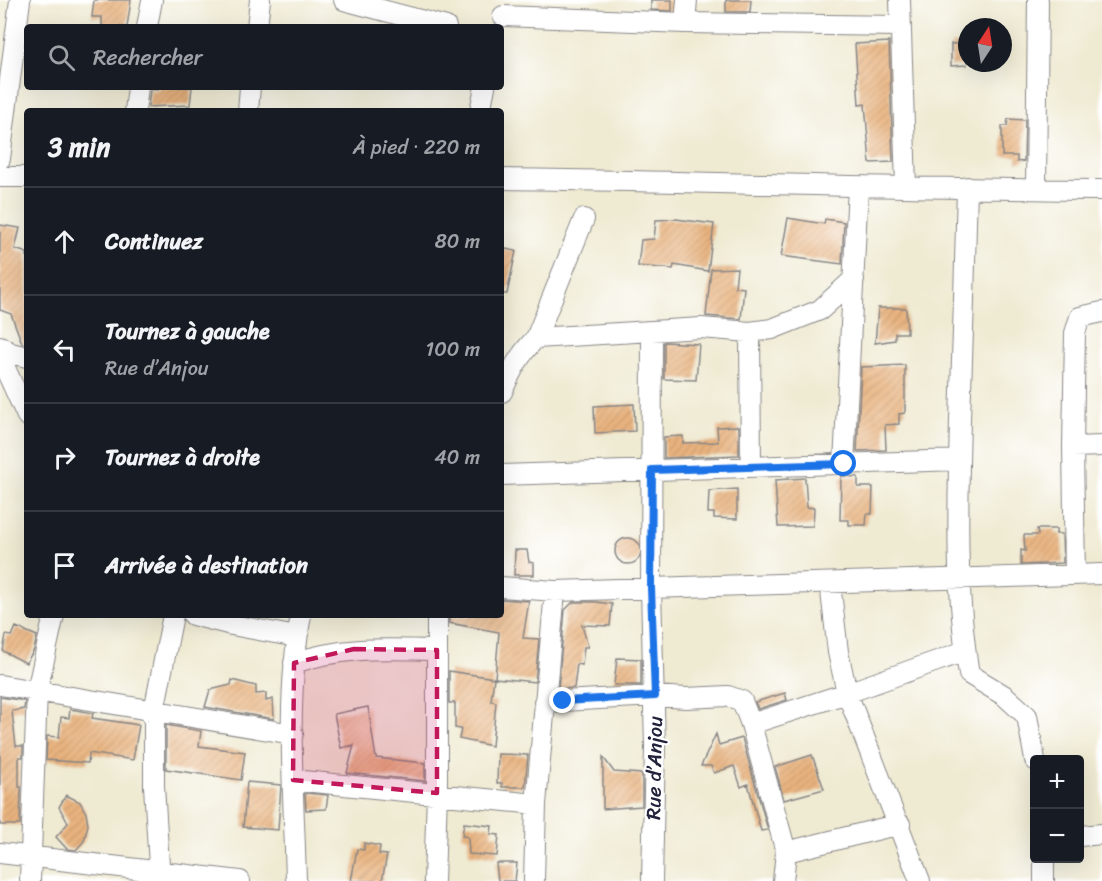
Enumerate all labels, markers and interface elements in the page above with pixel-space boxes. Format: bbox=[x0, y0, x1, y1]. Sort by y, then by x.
north arrow bbox=[958, 18, 1012, 72]
search box bbox=[24, 24, 504, 90]
text: Rechercher bbox=[93, 38, 203, 77]
icon: search bbox=[45, 41, 78, 74]
text: 3 min bbox=[48, 124, 110, 170]
text: À pied · 220 m bbox=[353, 130, 480, 165]
text: Continuez bbox=[105, 222, 203, 261]
text: 80 m bbox=[435, 224, 480, 259]
icon: ahead bbox=[48, 225, 81, 258]
text: Tournez à gauche bbox=[105, 312, 270, 351]
text: 100 m bbox=[426, 332, 480, 367]
icon: left bbox=[48, 333, 81, 366]
text: Rue d’Anjou bbox=[105, 351, 209, 386]
text: Tournez à droite bbox=[105, 438, 260, 477]
text: 40 m bbox=[434, 440, 480, 475]
icon: right bbox=[48, 441, 81, 474]
route start bbox=[830, 450, 856, 476]
text: Arrivée à destination bbox=[105, 546, 308, 585]
icon: arrive bbox=[48, 549, 81, 582]
route end bbox=[549, 687, 575, 713]
street label: Rue d’Anjou bbox=[636, 716, 673, 820]
map controls bbox=[1030, 755, 1084, 863]
button: + bbox=[1030, 755, 1084, 809]
button: − bbox=[1030, 809, 1084, 863]

